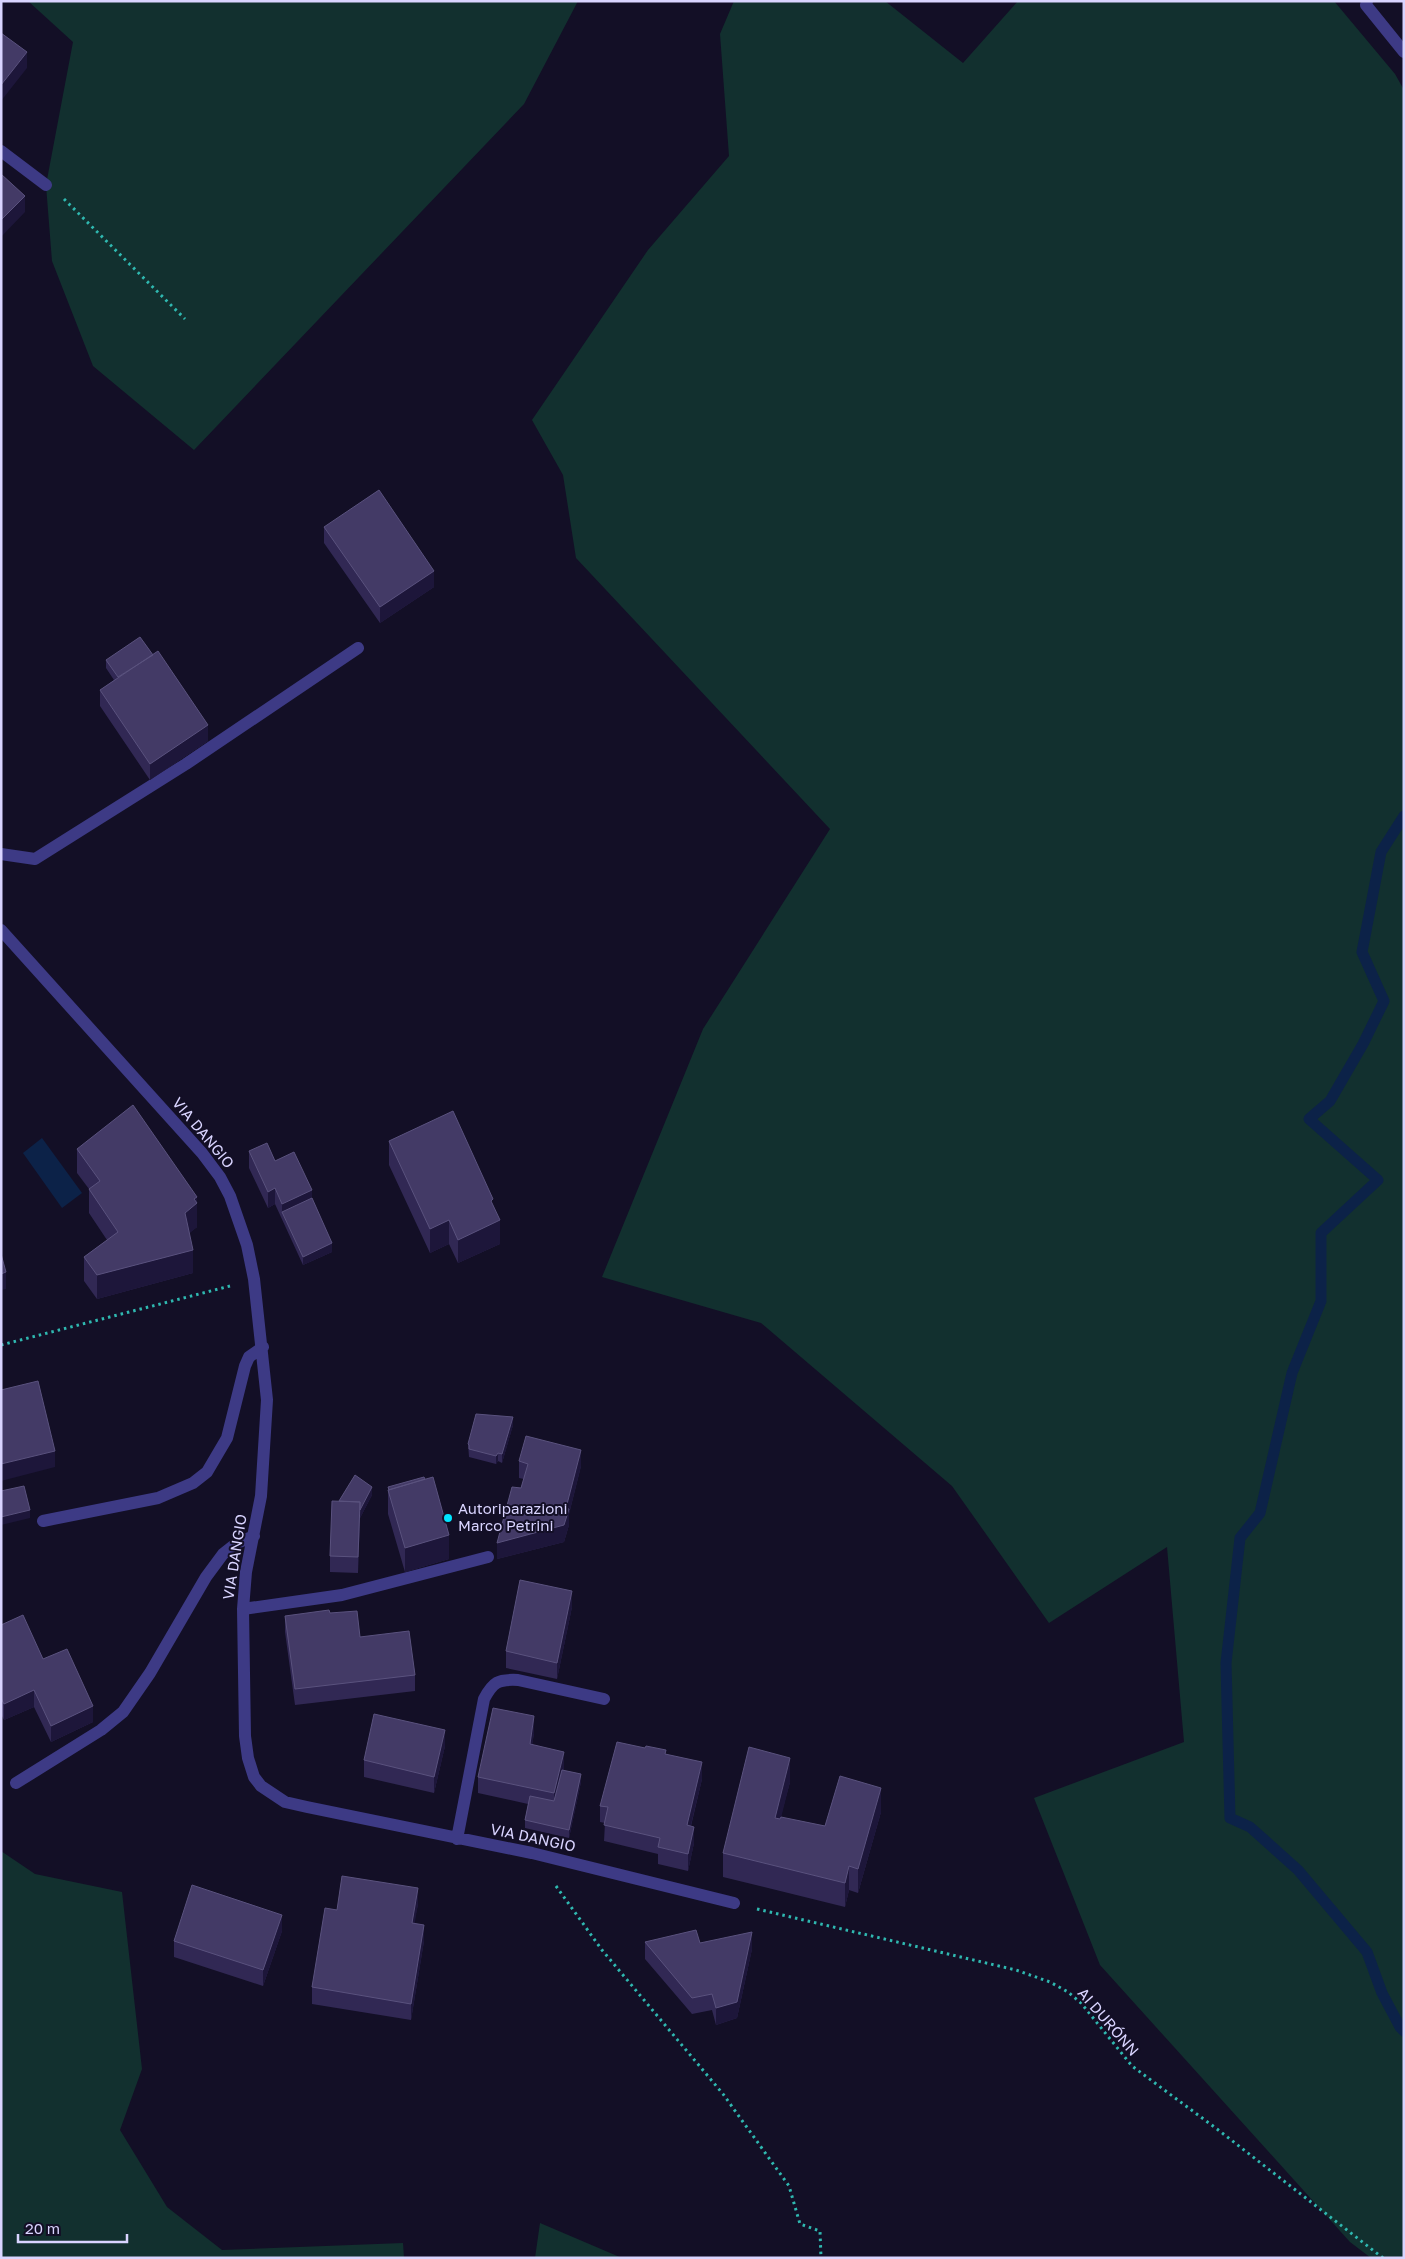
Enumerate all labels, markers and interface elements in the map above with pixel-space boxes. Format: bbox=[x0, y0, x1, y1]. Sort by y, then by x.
street label: VIA DANGIO bbox=[169, 1093, 238, 1171]
place label: Autoriparazioni Marco Petrini bbox=[458, 1499, 568, 1534]
marker: Autoriparazioni Marco Petrini bbox=[442, 1512, 454, 1524]
street label: VIA DANGIO bbox=[218, 1513, 250, 1601]
street label: VIA DANGIO bbox=[489, 1819, 577, 1855]
street label: AI DURÓNN bbox=[1074, 1984, 1143, 2059]
scale bar bbox=[18, 2212, 126, 2244]
text: 20 m bbox=[25, 2219, 60, 2237]

